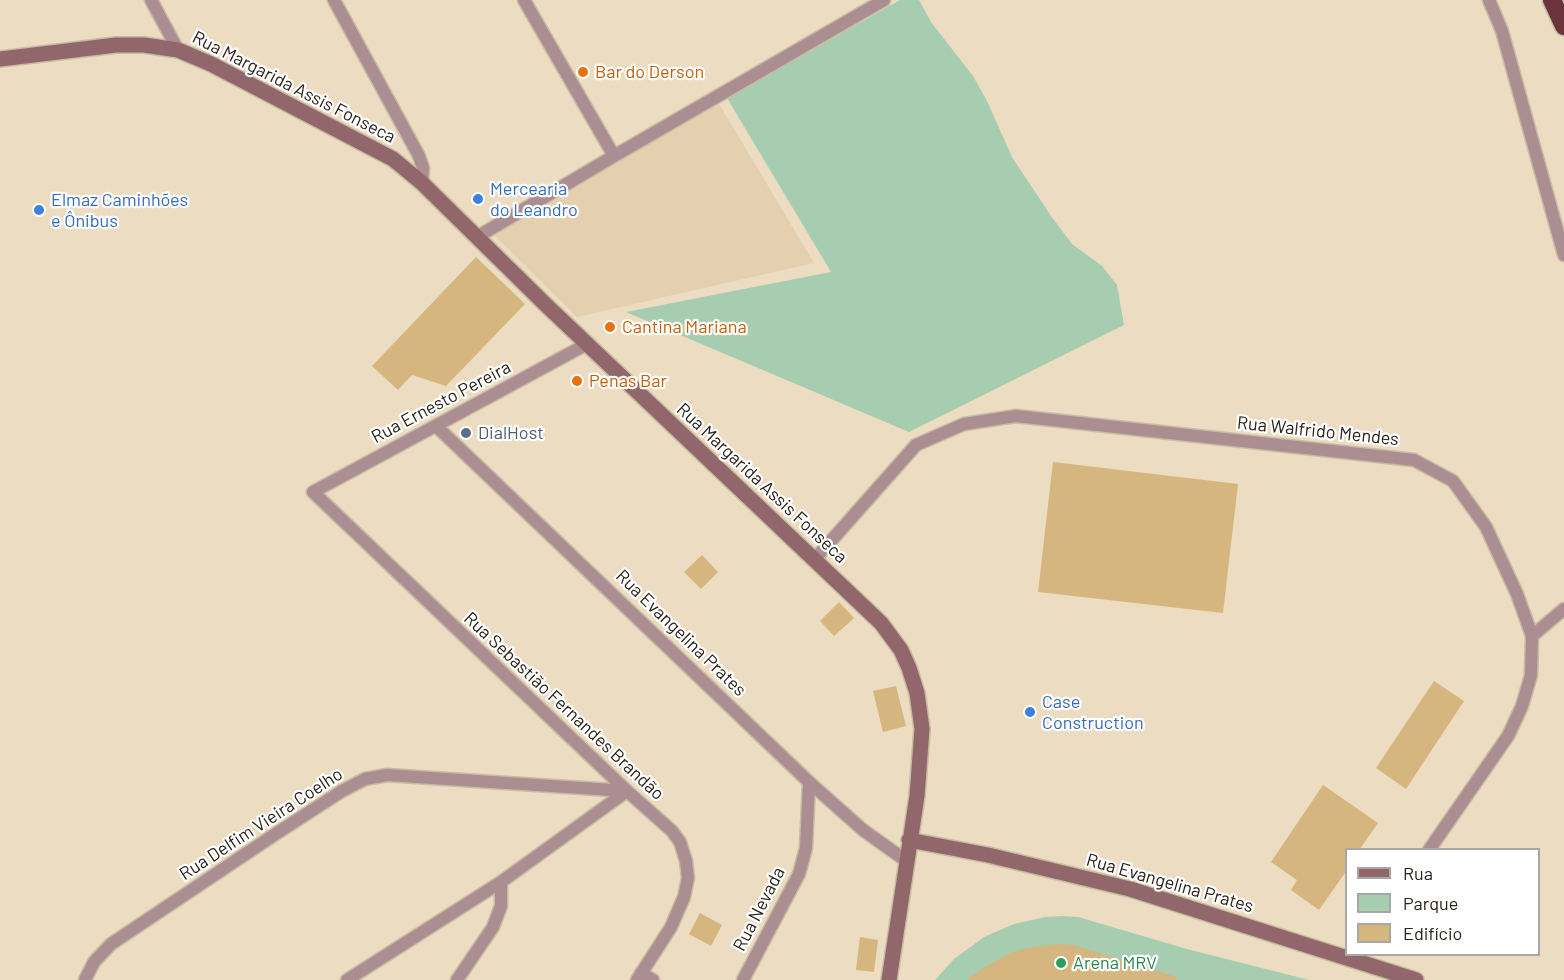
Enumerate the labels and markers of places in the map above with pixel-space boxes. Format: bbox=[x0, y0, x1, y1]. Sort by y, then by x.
place label: Bar do Derson bbox=[595, 61, 704, 83]
marker: Bar do Derson bbox=[576, 65, 590, 79]
place label: Mercearia do Leandro bbox=[490, 178, 578, 220]
place label: Elmaz Caminhões e Ônibus bbox=[51, 189, 188, 232]
marker: Mercearia do Leandro bbox=[471, 192, 485, 206]
marker: Elmaz Caminhões e Ônibus bbox=[32, 203, 46, 217]
place label: Cantina Mariana bbox=[622, 316, 747, 338]
marker: Cantina Mariana bbox=[603, 320, 617, 334]
place label: Penas Bar bbox=[589, 370, 667, 392]
marker: Penas Bar bbox=[570, 374, 584, 388]
place label: DialHost bbox=[478, 422, 544, 444]
marker: DialHost bbox=[459, 426, 473, 440]
place label: Case Construction bbox=[1042, 691, 1144, 734]
marker: Case Construction bbox=[1023, 705, 1037, 719]
place label: Arena MRV bbox=[1073, 952, 1157, 974]
marker: Arena MRV bbox=[1054, 956, 1068, 970]

